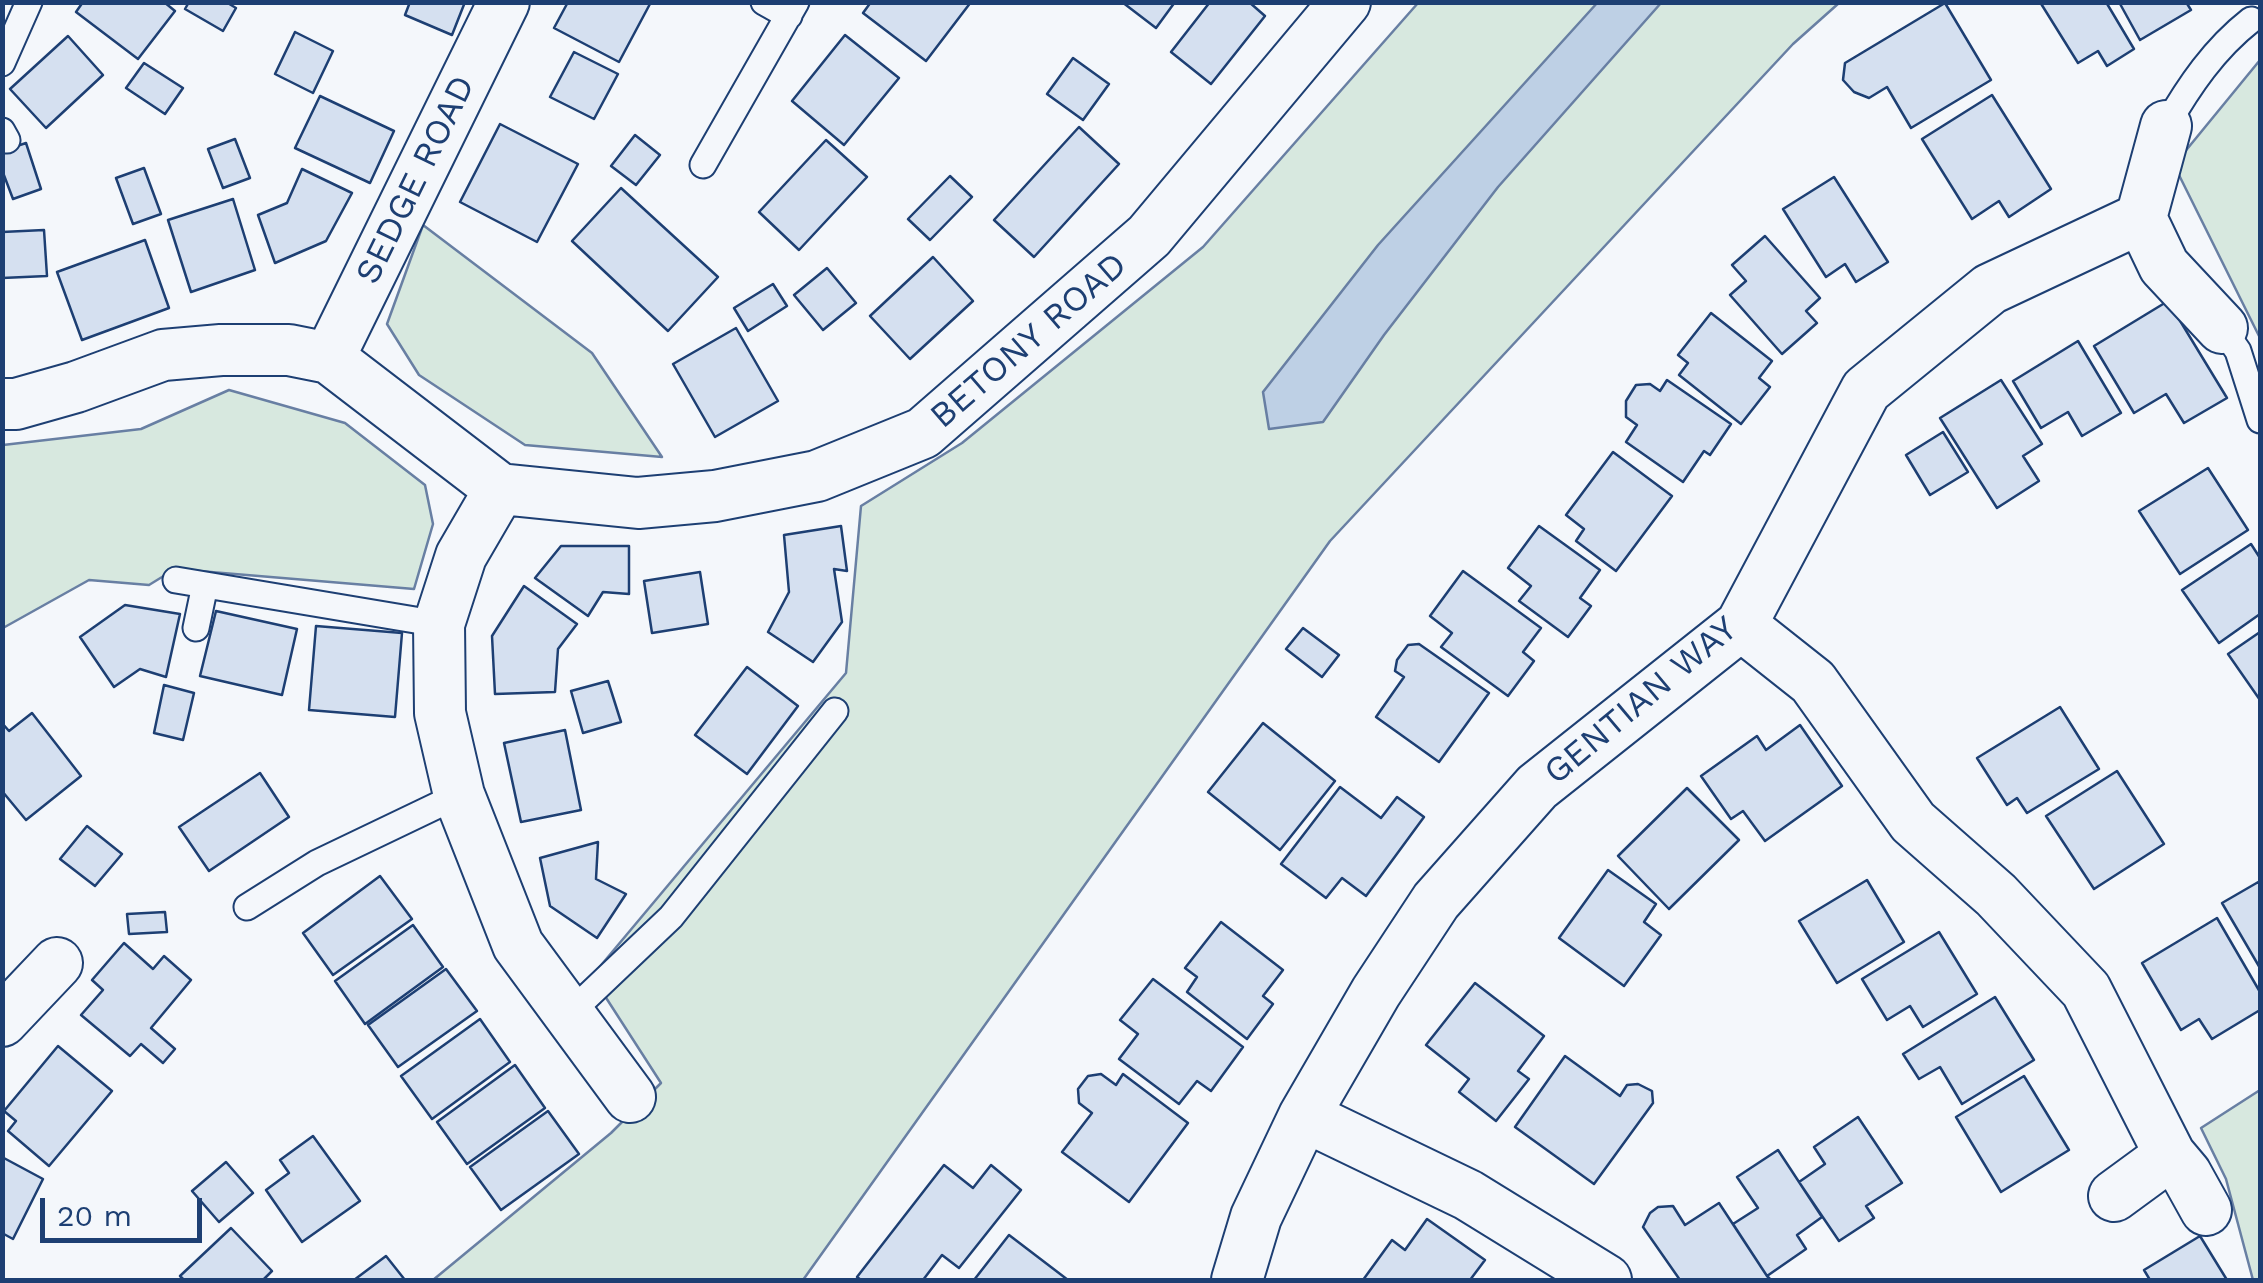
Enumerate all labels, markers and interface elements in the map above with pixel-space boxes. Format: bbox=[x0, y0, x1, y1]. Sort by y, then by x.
street label: SEDGE ROAD bbox=[347, 69, 485, 291]
street label: BETONY ROAD bbox=[922, 244, 1136, 438]
street label: GENTIAN WAY bbox=[1536, 608, 1746, 794]
scale bar bbox=[45, 1178, 208, 1240]
text: 20 m bbox=[57, 1198, 132, 1233]

